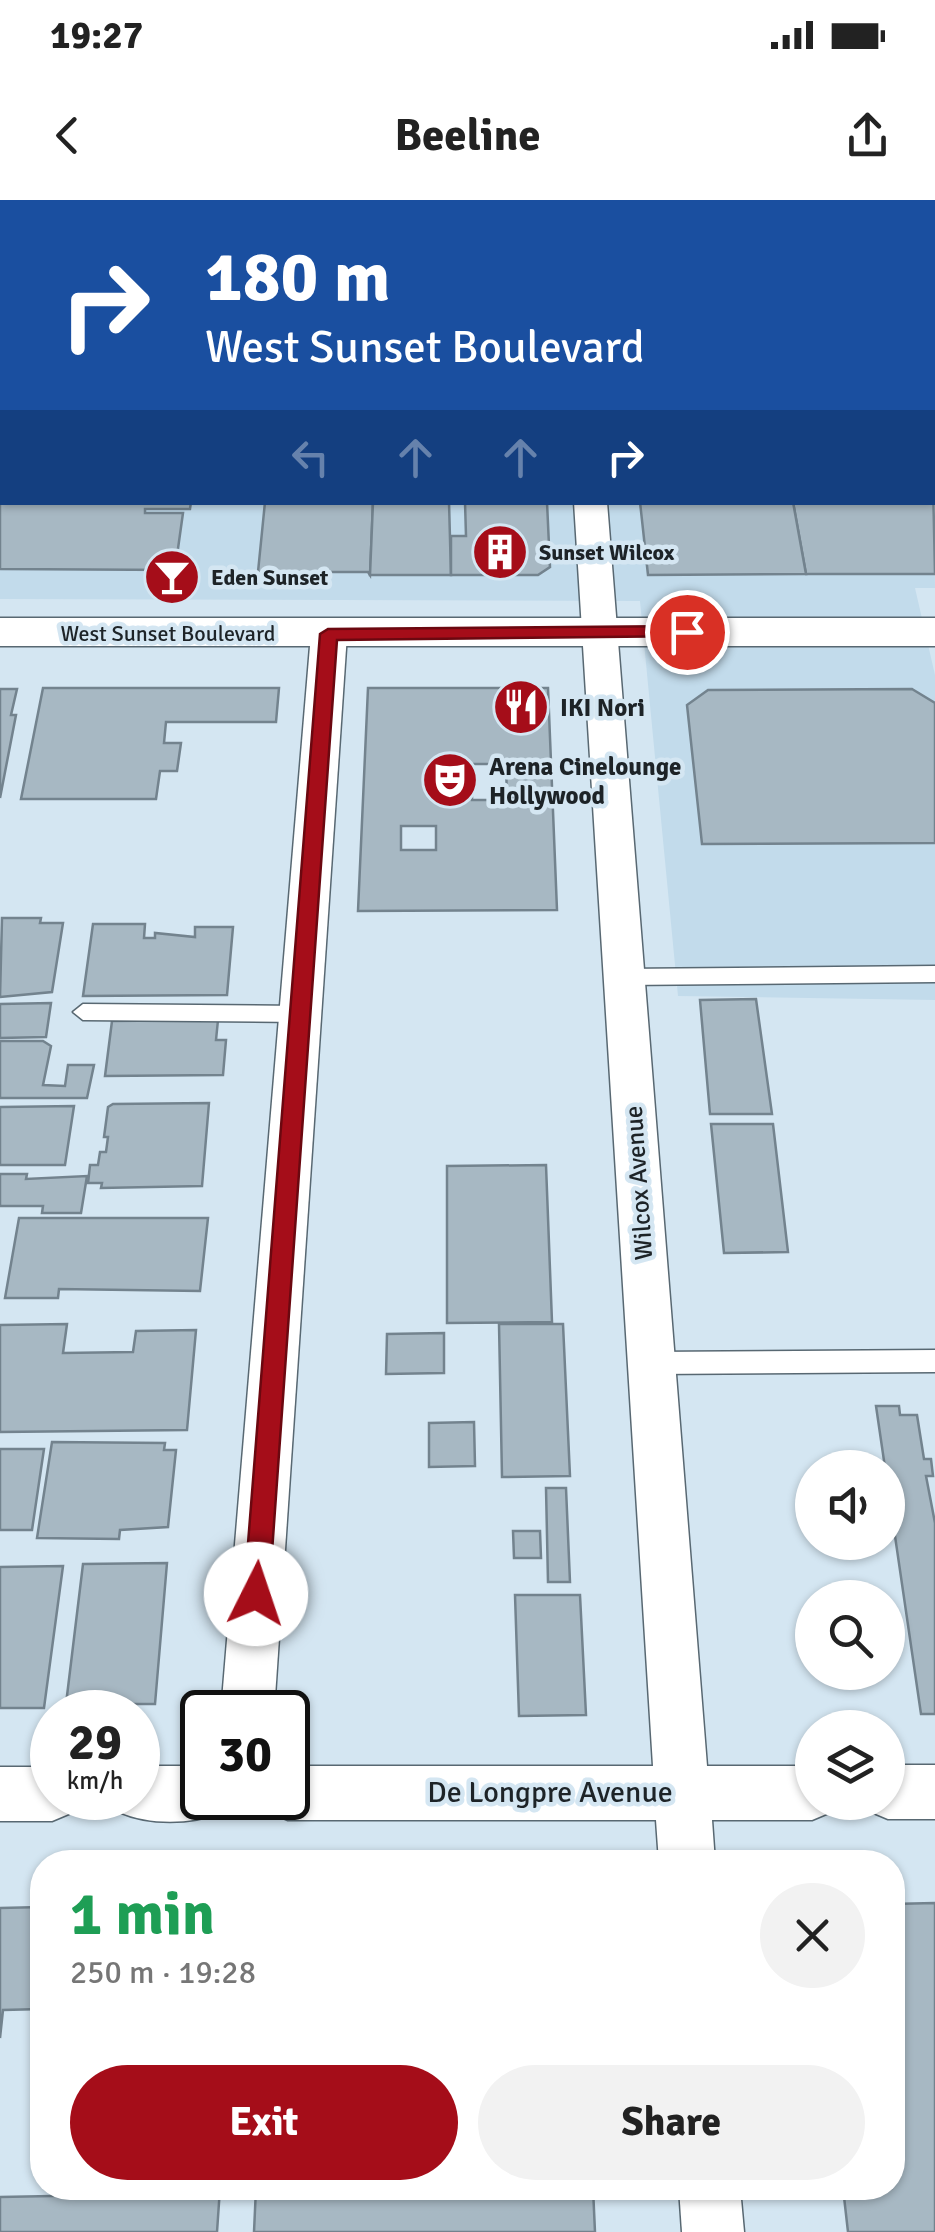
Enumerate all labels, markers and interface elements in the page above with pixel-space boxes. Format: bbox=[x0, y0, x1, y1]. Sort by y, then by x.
text: 19:27 bbox=[50, 12, 143, 59]
icon: back bbox=[40, 108, 95, 163]
text: Beeline bbox=[394, 108, 541, 163]
icon: share bbox=[840, 108, 895, 163]
text: 180 m bbox=[205, 234, 390, 320]
icon: right bbox=[40, 240, 170, 370]
text: West Sunset Boulevard bbox=[205, 320, 645, 375]
icon: left bbox=[283, 430, 338, 485]
icon: ahead bbox=[388, 430, 443, 485]
icon: ahead bbox=[493, 430, 548, 485]
icon: right bbox=[598, 430, 653, 485]
building icon: Sunset Wilcox bbox=[470, 522, 530, 582]
place label: Sunset Wilcox bbox=[539, 539, 675, 566]
bar icon: Eden Sunset bbox=[142, 547, 202, 607]
place label: Eden Sunset bbox=[211, 564, 328, 591]
pin bbox=[645, 590, 730, 675]
icon: arrive bbox=[660, 605, 715, 660]
street label: West Sunset Boulevard bbox=[61, 620, 275, 647]
restaurant icon: IKI Nori bbox=[491, 677, 551, 737]
place label: IKI Nori bbox=[560, 692, 645, 723]
theatre icon: Arena Cinelounge Hollywood bbox=[420, 750, 480, 810]
place label: Arena Cinelounge Hollywood bbox=[489, 751, 682, 811]
street label: Wilcox Avenue bbox=[618, 1105, 659, 1261]
map controls bbox=[795, 1450, 905, 1820]
button: sound bbox=[795, 1450, 905, 1560]
position arrow bbox=[204, 1542, 308, 1646]
button: search bbox=[795, 1580, 905, 1690]
speed limit sign: 30 bbox=[180, 1690, 310, 1820]
button: layers bbox=[795, 1710, 905, 1820]
text: 29 bbox=[68, 1712, 122, 1774]
text: km/h bbox=[67, 1765, 123, 1796]
street label: De Longpre Avenue bbox=[427, 1774, 673, 1811]
text: 1 min bbox=[70, 1878, 215, 1952]
button: close bbox=[760, 1883, 865, 1988]
text: 250 m · 19:28 bbox=[70, 1953, 256, 1992]
button: Exit bbox=[70, 2065, 458, 2180]
button: Share bbox=[478, 2065, 865, 2180]

